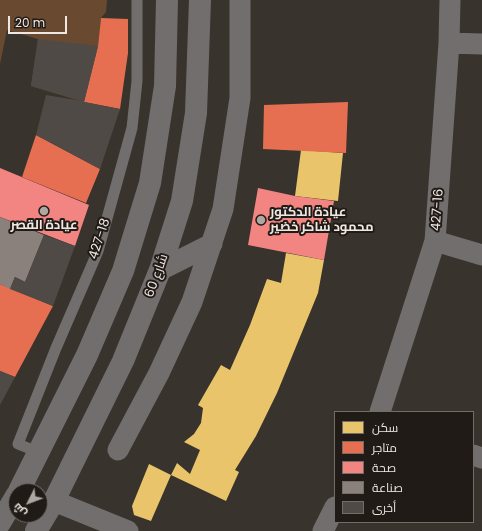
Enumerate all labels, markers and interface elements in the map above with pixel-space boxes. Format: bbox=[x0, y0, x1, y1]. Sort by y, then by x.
scale bar bbox=[10, 8, 69, 34]
text: 20 m bbox=[15, 14, 45, 31]
street label: 427-16 bbox=[429, 188, 447, 232]
marker: عيادة القصر bbox=[38, 205, 50, 217]
place label: عيادة الدكتور محمود شاكر خضير bbox=[270, 205, 374, 236]
marker: عيادة الدكتور محمود شاكر خضير bbox=[255, 214, 267, 226]
street label: 427-18 bbox=[86, 216, 114, 262]
place label: عيادة القصر bbox=[10, 218, 78, 234]
street label: شارع 60 bbox=[142, 252, 172, 300]
legend bbox=[334, 411, 474, 523]
text: سكن bbox=[372, 419, 398, 436]
text: متاجر bbox=[372, 439, 397, 456]
text: صحة bbox=[372, 459, 396, 476]
text: صناعة bbox=[372, 479, 403, 496]
north arrow bbox=[8, 483, 48, 523]
text: أخرى bbox=[372, 499, 396, 516]
text: ش bbox=[9, 500, 30, 521]

